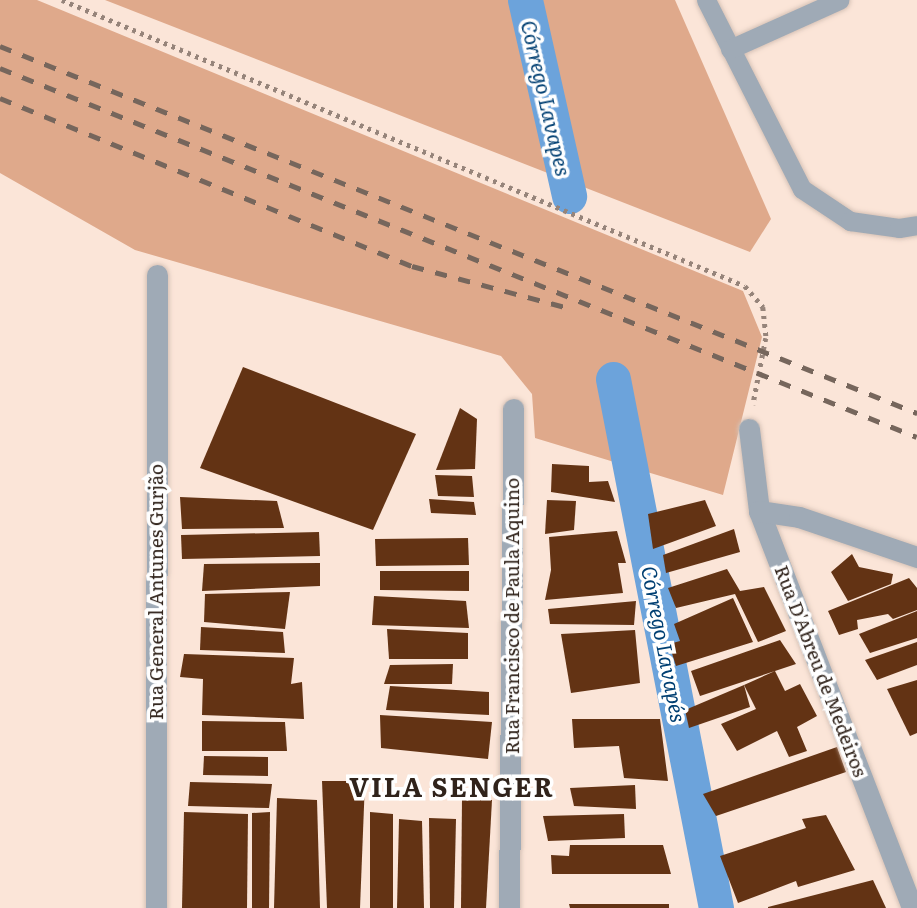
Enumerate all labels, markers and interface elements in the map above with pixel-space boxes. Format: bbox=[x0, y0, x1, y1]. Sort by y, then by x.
water label: Córrego Lavapes bbox=[517, 18, 577, 178]
street label: Rua General Antunes Gurjão bbox=[145, 464, 167, 720]
street label: Rua Francisco de Paula Aquino bbox=[501, 478, 523, 754]
street label: Rua D'Abreu de Medeiros bbox=[770, 562, 872, 780]
water label: Córrego Lavapés bbox=[637, 564, 693, 724]
district label: VILA SENGER bbox=[351, 770, 553, 802]

